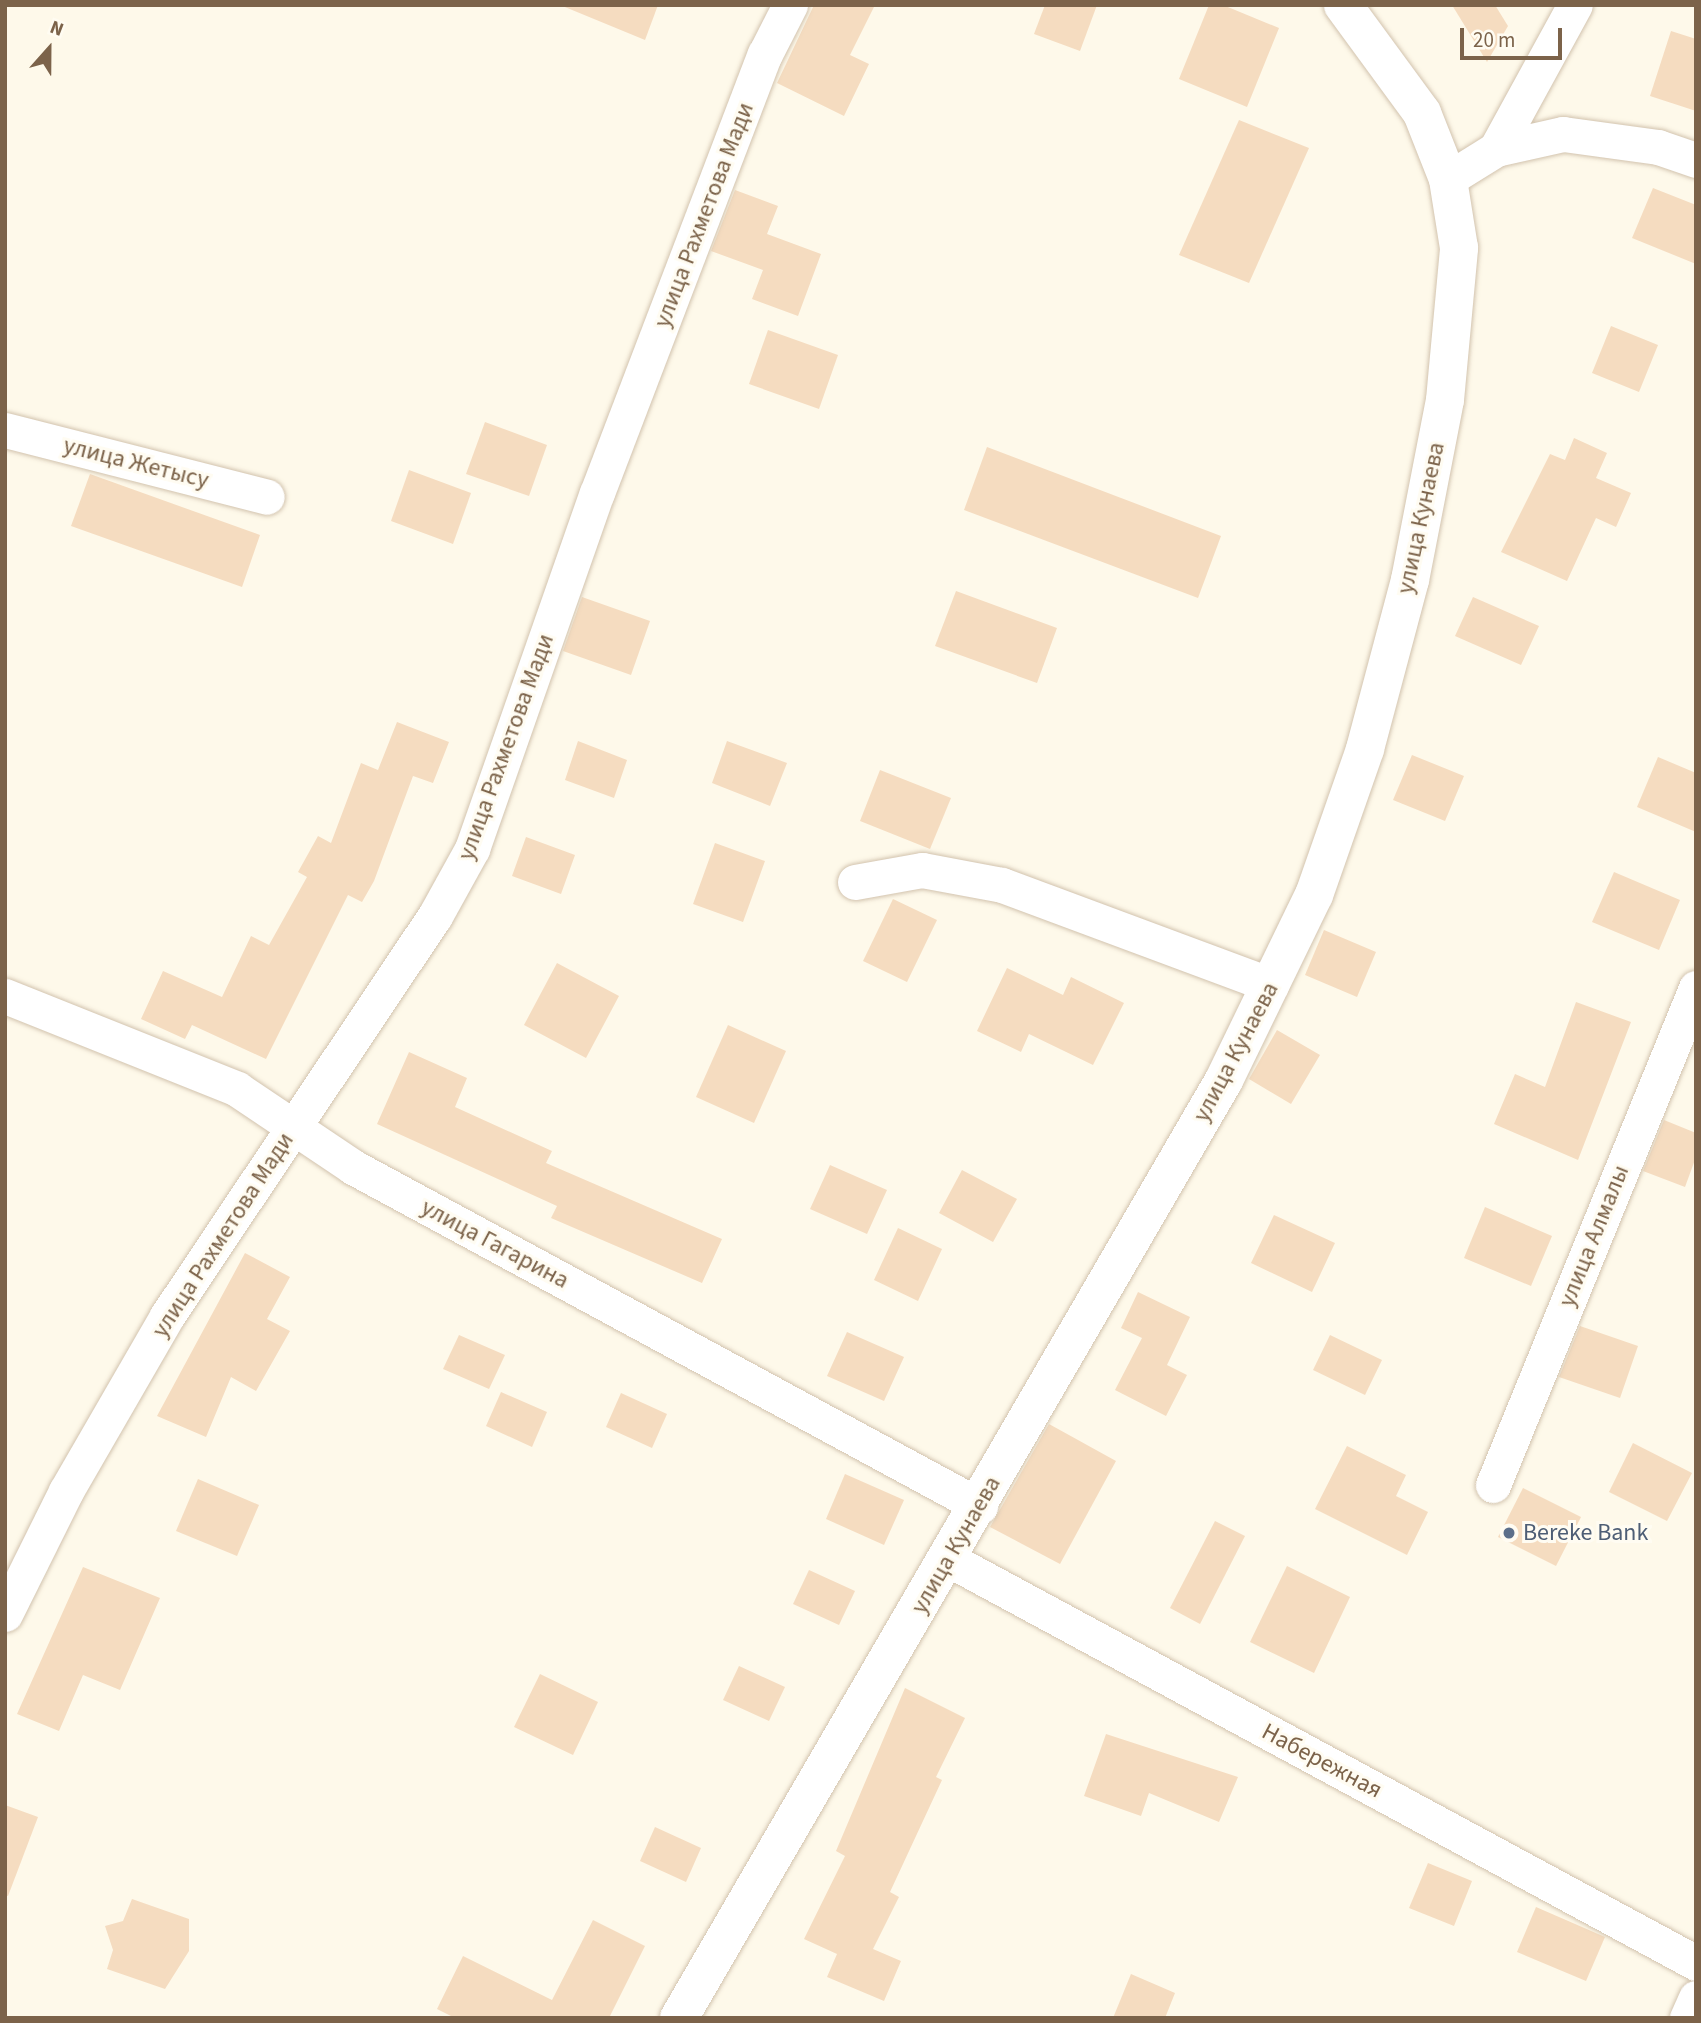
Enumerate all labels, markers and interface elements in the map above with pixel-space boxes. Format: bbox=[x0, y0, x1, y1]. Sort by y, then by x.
north arrow bbox=[14, 14, 84, 84]
text: N bbox=[46, 14, 67, 44]
scale bar bbox=[1463, 14, 1564, 58]
text: 20 m bbox=[1473, 25, 1515, 55]
street label: улица Рахметова Мади bbox=[648, 98, 760, 332]
street label: улица Жетысу bbox=[60, 431, 212, 495]
street label: улица Кунаева bbox=[1391, 440, 1451, 596]
street label: улица Рахметова Мади bbox=[452, 630, 560, 864]
street label: улица Кунаева bbox=[1187, 977, 1285, 1127]
street label: улица Рахметова Мади bbox=[146, 1127, 300, 1343]
street label: улица Алмалы bbox=[1553, 1161, 1635, 1311]
street label: улица Гагарина bbox=[416, 1193, 574, 1295]
street label: улица Кунаева bbox=[905, 1471, 1007, 1619]
place label: Bereke Bank bbox=[1523, 1519, 1648, 1547]
marker: Bereke Bank bbox=[1501, 1525, 1517, 1541]
street label: Набережная bbox=[1257, 1717, 1387, 1805]

